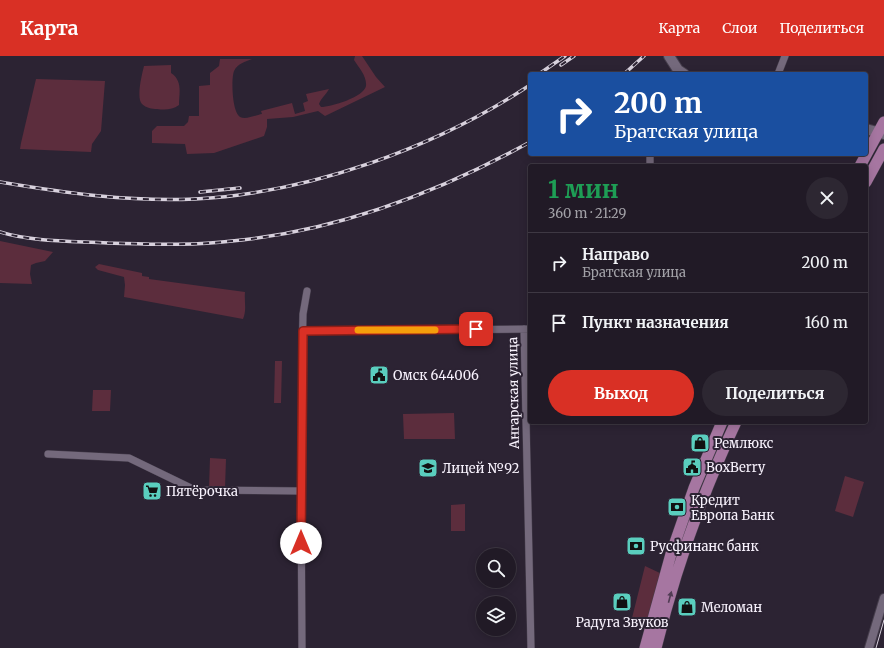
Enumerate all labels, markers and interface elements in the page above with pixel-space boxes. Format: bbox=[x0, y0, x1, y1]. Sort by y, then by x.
text: Карта bbox=[20, 16, 78, 40]
text: Карта bbox=[658, 19, 700, 37]
text: Слои bbox=[722, 19, 757, 37]
text: Поделиться bbox=[779, 19, 864, 37]
text: 200 m bbox=[614, 85, 702, 121]
icon: right bbox=[548, 88, 600, 140]
text: Братская улица bbox=[614, 120, 758, 143]
text: 1 мин bbox=[548, 174, 619, 205]
button: close bbox=[806, 177, 848, 219]
text: 360 m · 21:29 bbox=[548, 205, 626, 222]
text: Направо bbox=[582, 245, 649, 264]
icon: right bbox=[548, 252, 570, 274]
text: 200 m bbox=[801, 253, 848, 272]
text: Братская улица bbox=[582, 264, 686, 281]
pin bbox=[459, 312, 493, 346]
icon: arrive bbox=[548, 312, 570, 334]
text: Пункт назначения bbox=[582, 313, 729, 332]
text: 160 m bbox=[805, 313, 848, 332]
icon: arrive bbox=[465, 318, 487, 340]
street label: Ангарская улица bbox=[504, 337, 523, 450]
public building icon: Омск 644006 bbox=[368, 364, 390, 386]
place label: Омск 644006 bbox=[393, 367, 479, 384]
button: Выход bbox=[548, 370, 694, 416]
button: Поделиться bbox=[702, 370, 848, 416]
shop icon: Ремлюкс bbox=[689, 432, 711, 454]
place label: Ремлюкс bbox=[714, 435, 774, 452]
public building icon: BoxBerry bbox=[681, 456, 703, 478]
school or university icon: Лицей №92 bbox=[417, 457, 439, 479]
place label: BoxBerry bbox=[706, 459, 766, 476]
place label: Лицей №92 bbox=[442, 460, 520, 477]
supermarket icon: Пятёрочка bbox=[141, 480, 163, 502]
place label: Пятёрочка bbox=[166, 483, 238, 500]
place label: Кредит Европа Банк bbox=[691, 492, 775, 524]
bank icon: Кредит Европа Банк bbox=[666, 496, 688, 518]
position arrow bbox=[280, 522, 322, 564]
bank icon: Русфинанс банк bbox=[625, 535, 647, 557]
place label: Русфинанс банк bbox=[650, 538, 759, 555]
map controls bbox=[476, 548, 516, 636]
button: search bbox=[476, 548, 516, 588]
shop icon: Радуга Звуков bbox=[611, 591, 633, 613]
one-way arrow bbox=[667, 591, 673, 603]
button: layers bbox=[476, 596, 516, 636]
shop icon: Меломан bbox=[676, 596, 698, 618]
place label: Меломан bbox=[701, 599, 762, 616]
place label: Радуга Звуков bbox=[576, 614, 669, 631]

